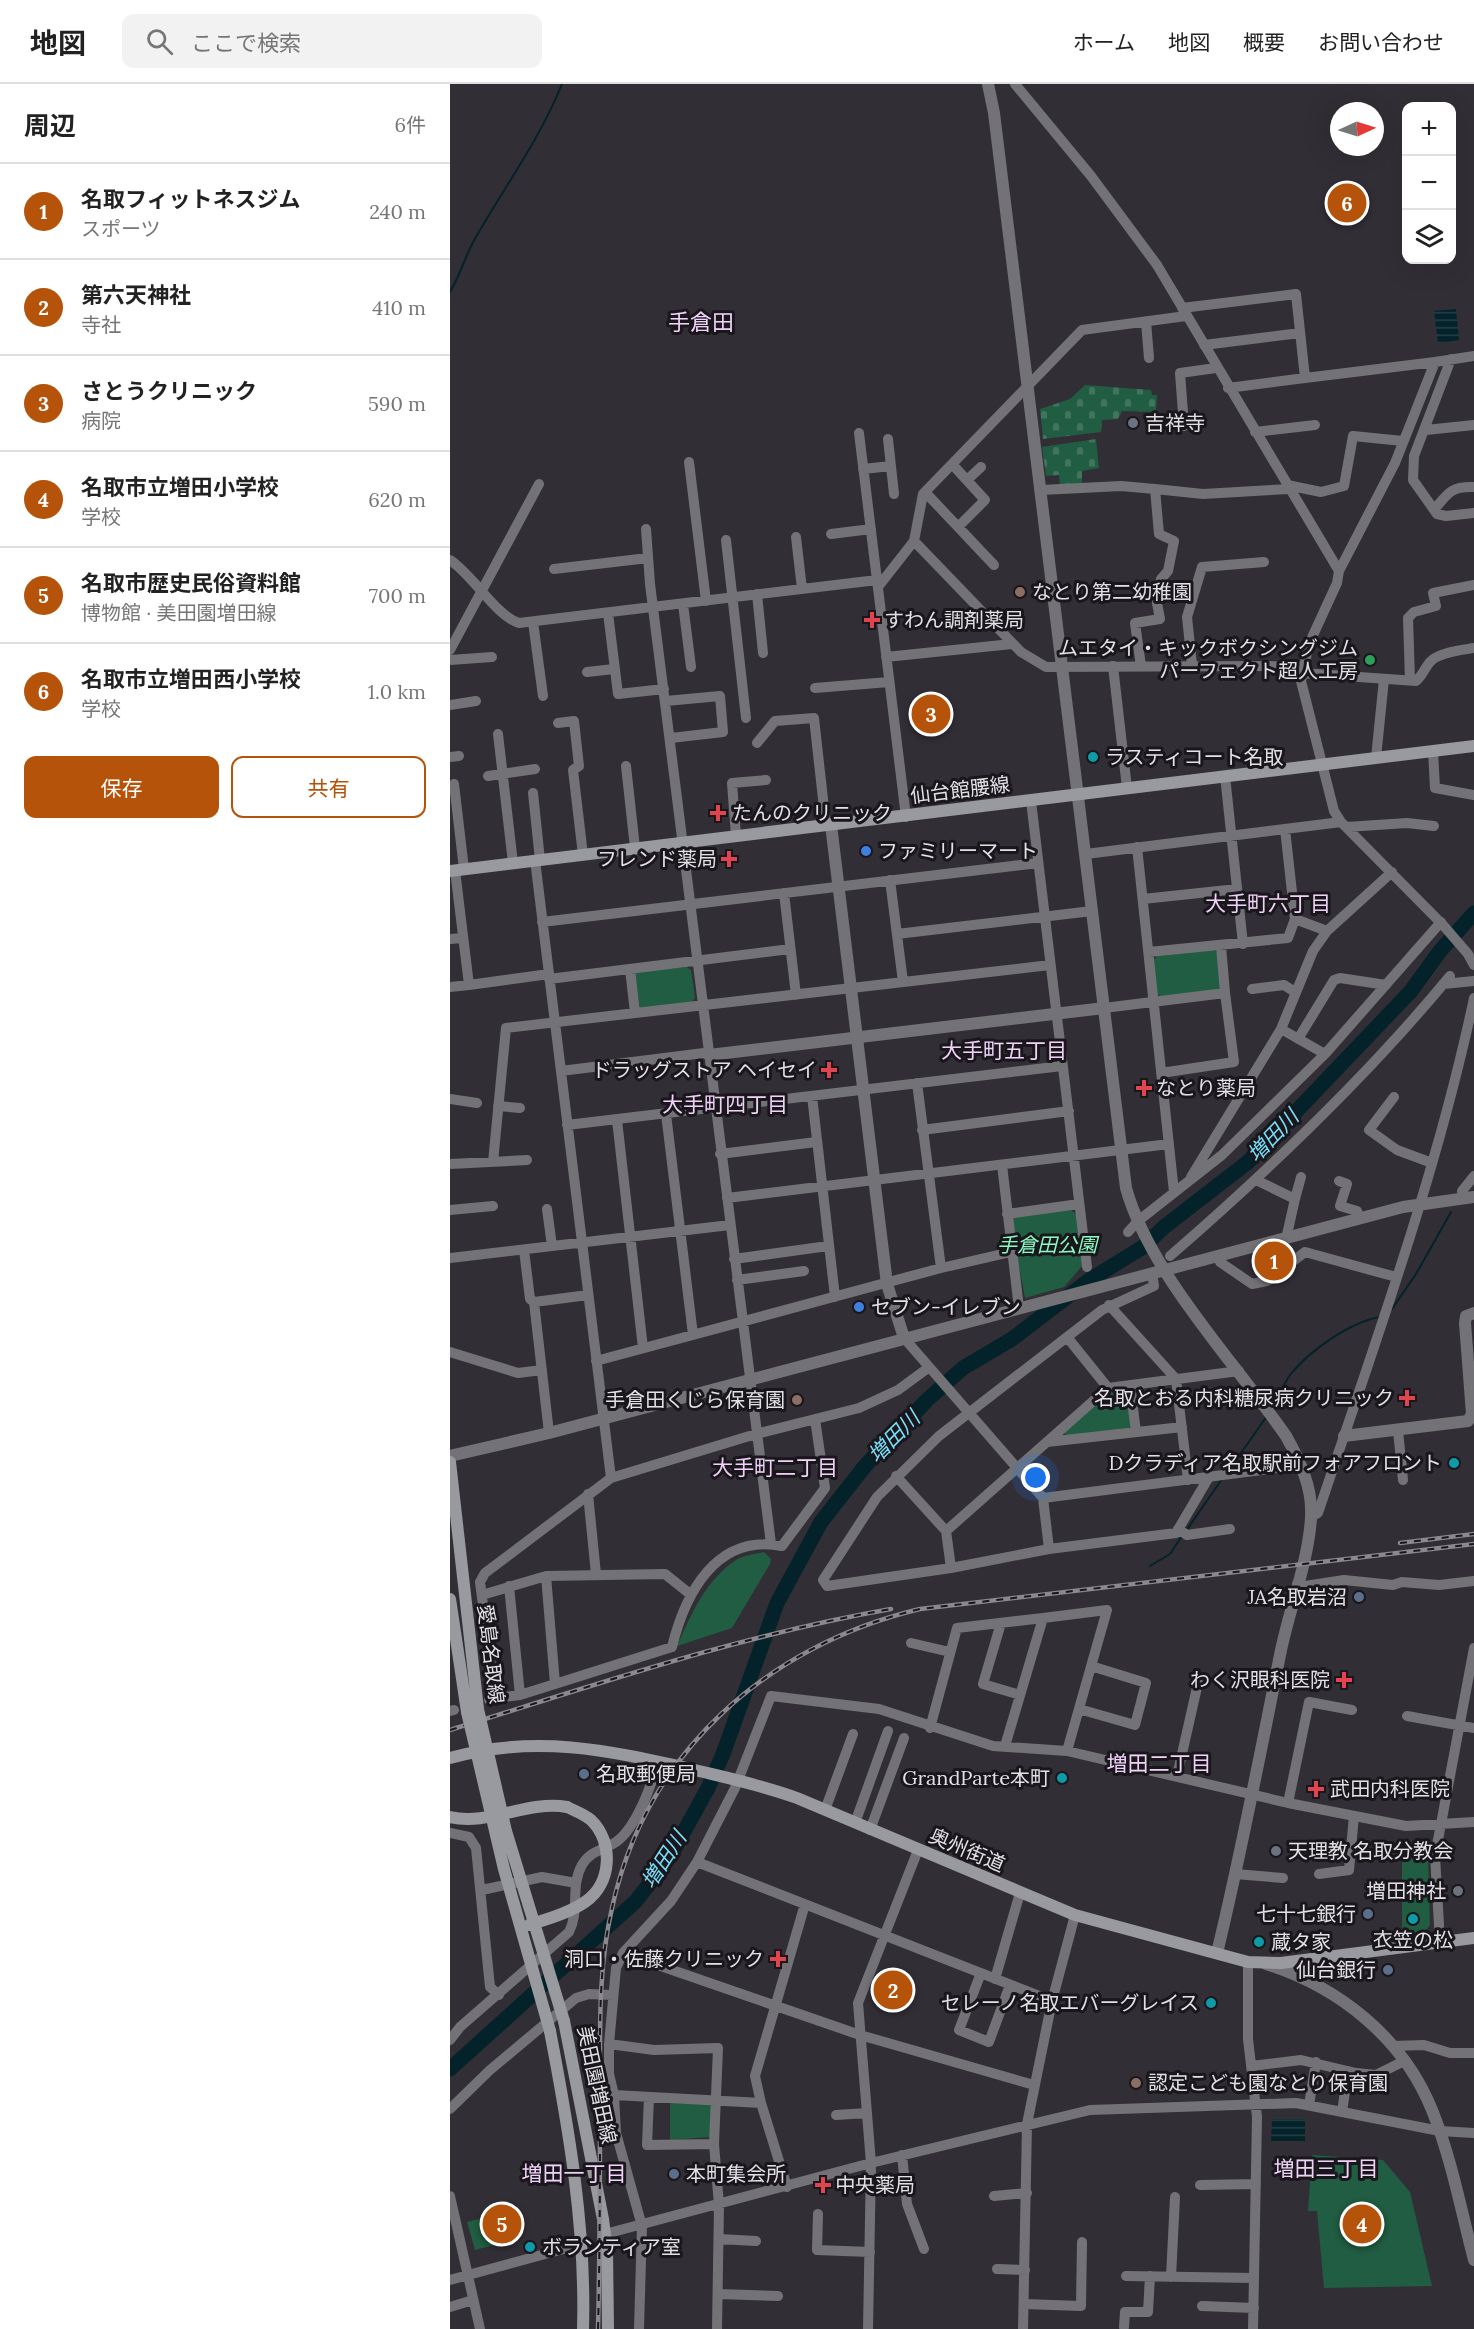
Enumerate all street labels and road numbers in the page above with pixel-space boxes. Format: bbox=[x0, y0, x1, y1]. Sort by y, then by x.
street label: 仙台館腰線 bbox=[909, 771, 1011, 808]
street label: 愛島名取線 bbox=[473, 1603, 510, 1705]
street label: 奥州街道 bbox=[925, 1822, 1009, 1877]
street label: 美田園増田線 bbox=[573, 2024, 622, 2146]

